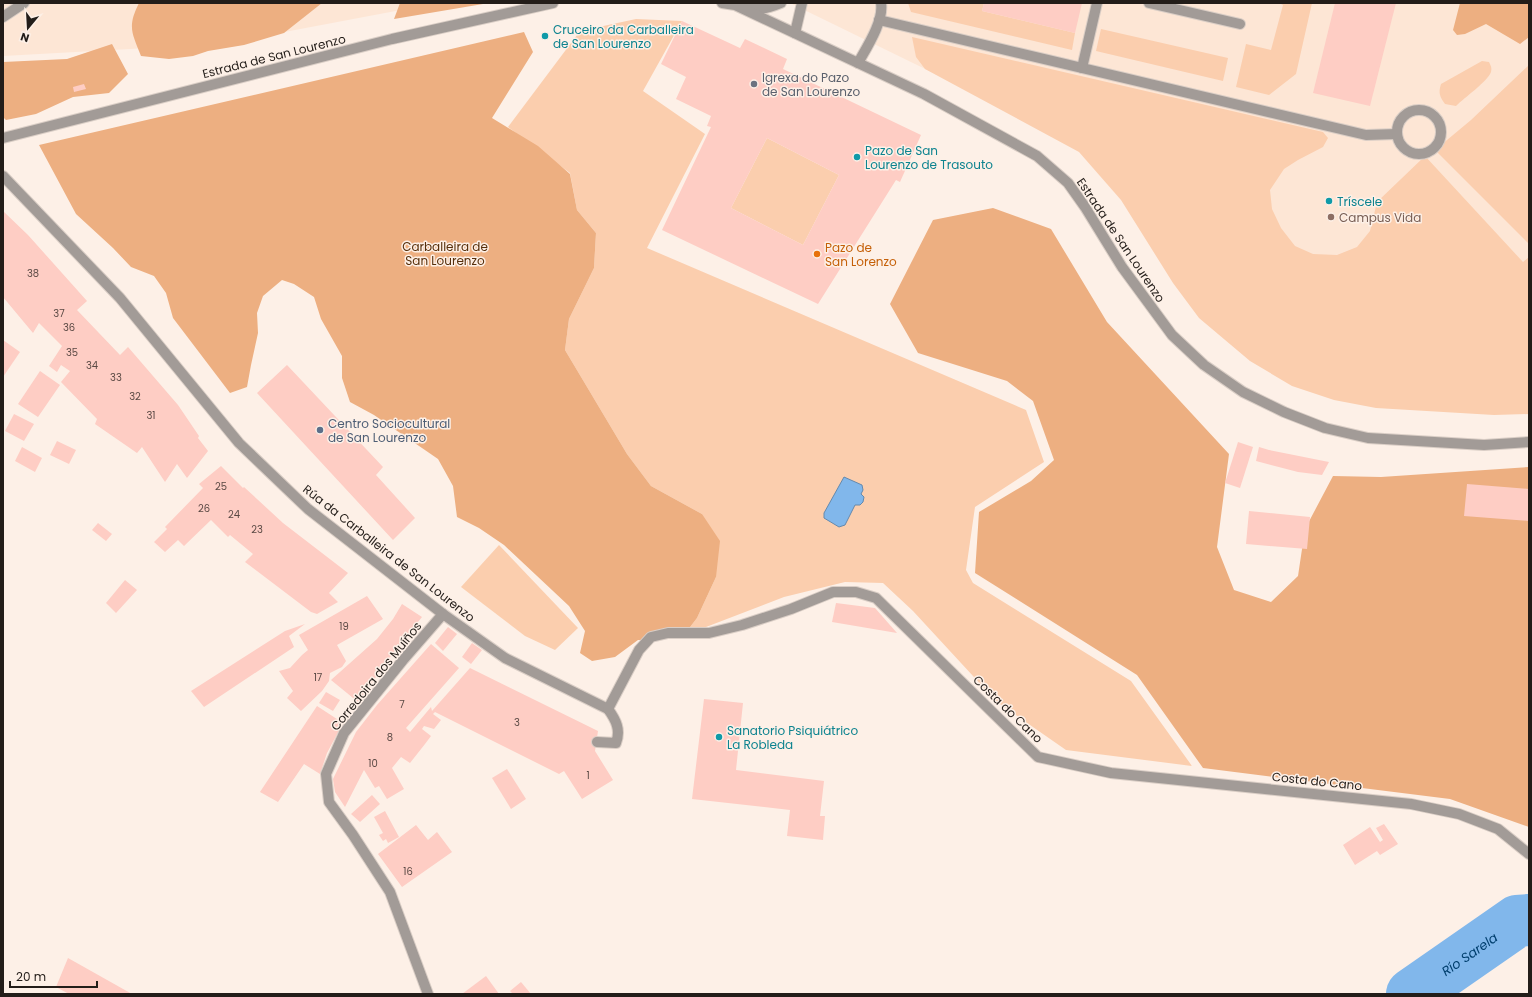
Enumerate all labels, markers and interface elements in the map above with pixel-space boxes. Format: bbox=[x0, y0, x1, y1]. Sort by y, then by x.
north arrow bbox=[8, 8, 48, 48]
place label: Cruceiro da Carballeira de San Lourenzo bbox=[553, 21, 694, 52]
text: N bbox=[18, 29, 31, 46]
street label: Estrada de San Lourenzo bbox=[201, 30, 348, 82]
marker: Cruceiro da Carballeira de San Lourenzo bbox=[540, 31, 550, 41]
place label: Igrexa do Pazo de San Lourenzo bbox=[762, 69, 860, 100]
marker: Igrexa do Pazo de San Lourenzo bbox=[749, 79, 759, 89]
place label: Pazo de San Lourenzo de Trasouto bbox=[865, 142, 993, 173]
marker: Pazo de San Lourenzo de Trasouto bbox=[852, 152, 862, 162]
street label: Estrada de San Lourenzo bbox=[1073, 174, 1169, 306]
place label: Tríscele bbox=[1337, 193, 1382, 210]
marker: Tríscele bbox=[1324, 196, 1334, 206]
place label: Campus Vida bbox=[1339, 209, 1421, 226]
marker: Campus Vida bbox=[1326, 212, 1336, 222]
park label: Carballeira de San Lourenzo bbox=[402, 238, 488, 269]
place label: Pazo de San Lorenzo bbox=[825, 239, 897, 270]
marker: Pazo de San Lorenzo bbox=[812, 249, 822, 259]
house number: 38 bbox=[27, 266, 39, 281]
house number: 37 bbox=[53, 306, 65, 321]
house number: 36 bbox=[63, 320, 75, 335]
house number: 35 bbox=[66, 345, 78, 360]
house number: 34 bbox=[86, 358, 98, 373]
house number: 33 bbox=[110, 370, 122, 385]
house number: 32 bbox=[129, 389, 141, 404]
house number: 31 bbox=[146, 408, 156, 423]
place label: Centro Sociocultural de San Lourenzo bbox=[328, 415, 450, 446]
marker: Centro Sociocultural de San Lourenzo bbox=[315, 425, 325, 435]
house number: 25 bbox=[215, 479, 227, 494]
street label: Rúa da Carballeira de San Lourenzo bbox=[299, 480, 479, 626]
house number: 26 bbox=[198, 501, 210, 516]
house number: 24 bbox=[228, 507, 240, 522]
house number: 23 bbox=[251, 522, 263, 537]
street label: Corredoira dos Muíños bbox=[327, 618, 425, 734]
house number: 19 bbox=[339, 619, 349, 634]
house number: 17 bbox=[314, 670, 323, 685]
street label: Costa do Cano bbox=[970, 671, 1047, 747]
house number: 7 bbox=[399, 697, 405, 712]
house number: 3 bbox=[514, 715, 520, 730]
place label: Sanatorio Psiquiátrico La Robleda bbox=[727, 722, 858, 753]
house number: 8 bbox=[387, 730, 393, 745]
marker: Sanatorio Psiquiátrico La Robleda bbox=[714, 732, 724, 742]
house number: 10 bbox=[368, 756, 378, 771]
house number: 1 bbox=[586, 768, 590, 783]
street label: Costa do Cano bbox=[1271, 768, 1363, 794]
house number: 16 bbox=[403, 864, 413, 879]
water label: Río Sarela bbox=[1438, 928, 1502, 980]
scale bar bbox=[10, 963, 97, 989]
text: 20 m bbox=[16, 968, 46, 985]

